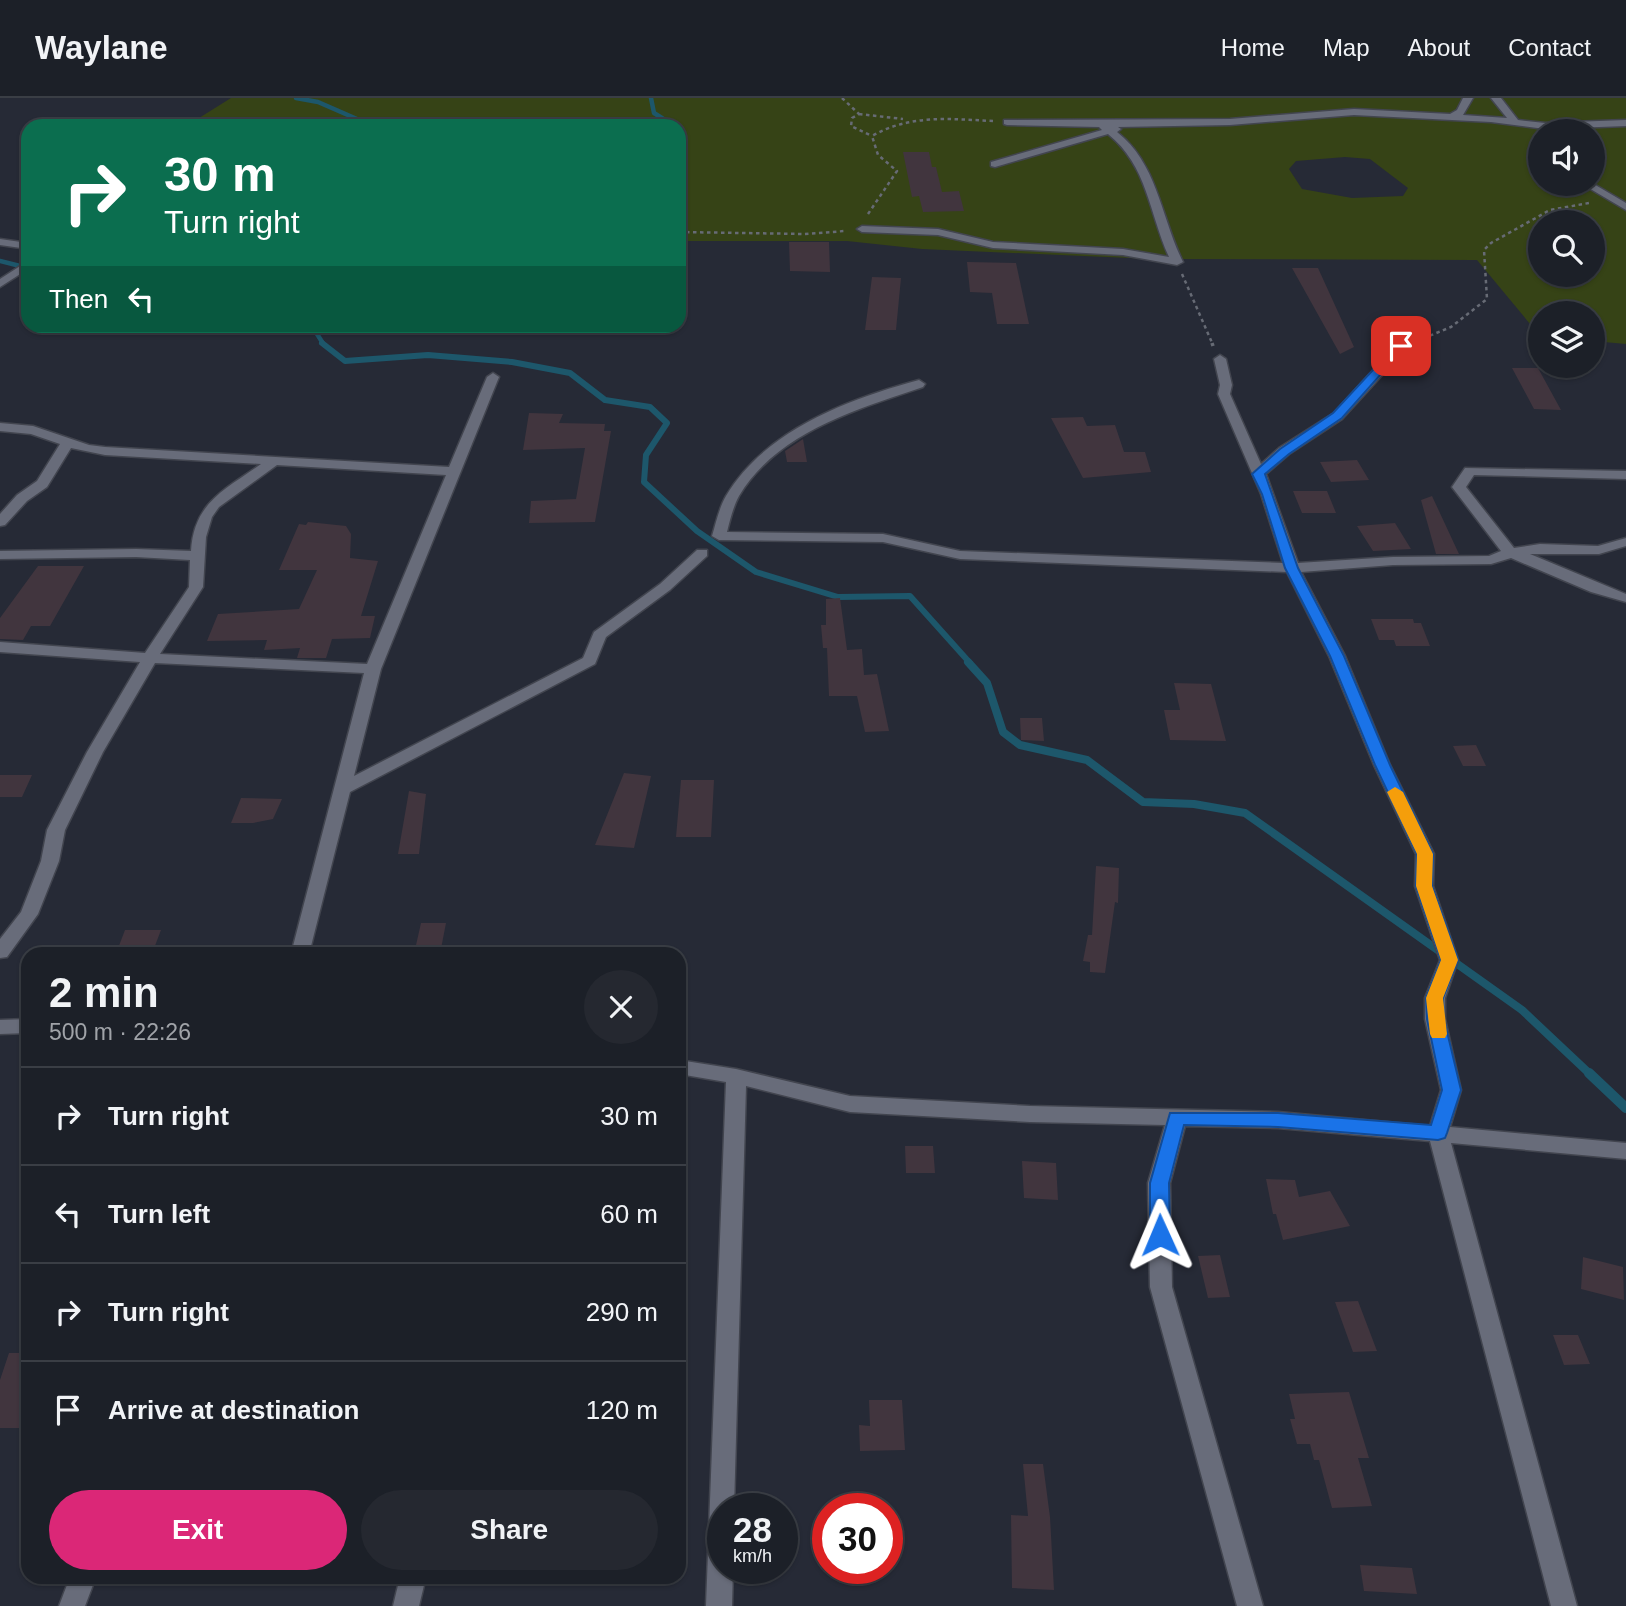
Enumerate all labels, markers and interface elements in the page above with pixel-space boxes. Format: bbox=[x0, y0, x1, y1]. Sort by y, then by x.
text: Waylane bbox=[35, 29, 168, 66]
text: Home bbox=[1221, 34, 1285, 61]
text: Map bbox=[1323, 34, 1370, 61]
text: About bbox=[1408, 34, 1470, 61]
text: Contact bbox=[1508, 34, 1591, 61]
map controls bbox=[1528, 119, 1605, 378]
button: sound bbox=[1528, 119, 1605, 196]
icon: right bbox=[49, 147, 140, 238]
text: 30 m bbox=[164, 147, 276, 201]
text: Turn right bbox=[164, 204, 300, 240]
button: search bbox=[1528, 210, 1605, 287]
icon: left bbox=[122, 280, 160, 318]
text: Then bbox=[49, 284, 108, 314]
button: layers bbox=[1528, 301, 1605, 378]
pin bbox=[1371, 316, 1431, 376]
icon: arrive bbox=[1382, 327, 1420, 365]
text: 2 min bbox=[49, 969, 159, 1016]
button: close bbox=[584, 970, 658, 1044]
text: 500 m · 22:26 bbox=[49, 1019, 191, 1045]
icon: right bbox=[49, 1097, 87, 1135]
text: Turn right bbox=[108, 1101, 229, 1131]
text: 30 m bbox=[600, 1101, 658, 1131]
icon: left bbox=[49, 1195, 87, 1233]
position arrow bbox=[1123, 1198, 1197, 1272]
text: Turn left bbox=[108, 1199, 210, 1229]
text: 60 m bbox=[600, 1199, 658, 1229]
icon: right bbox=[49, 1293, 87, 1331]
text: Turn right bbox=[108, 1297, 229, 1327]
text: 290 m bbox=[586, 1297, 658, 1327]
icon: arrive bbox=[49, 1391, 87, 1429]
text: Arrive at destination bbox=[108, 1395, 359, 1425]
text: 120 m bbox=[586, 1395, 658, 1425]
button: Exit bbox=[49, 1490, 347, 1570]
button: Share bbox=[361, 1490, 658, 1570]
speed limit sign: 30 bbox=[812, 1493, 903, 1584]
text: 28 bbox=[733, 1510, 772, 1549]
text: km/h bbox=[733, 1546, 772, 1566]

